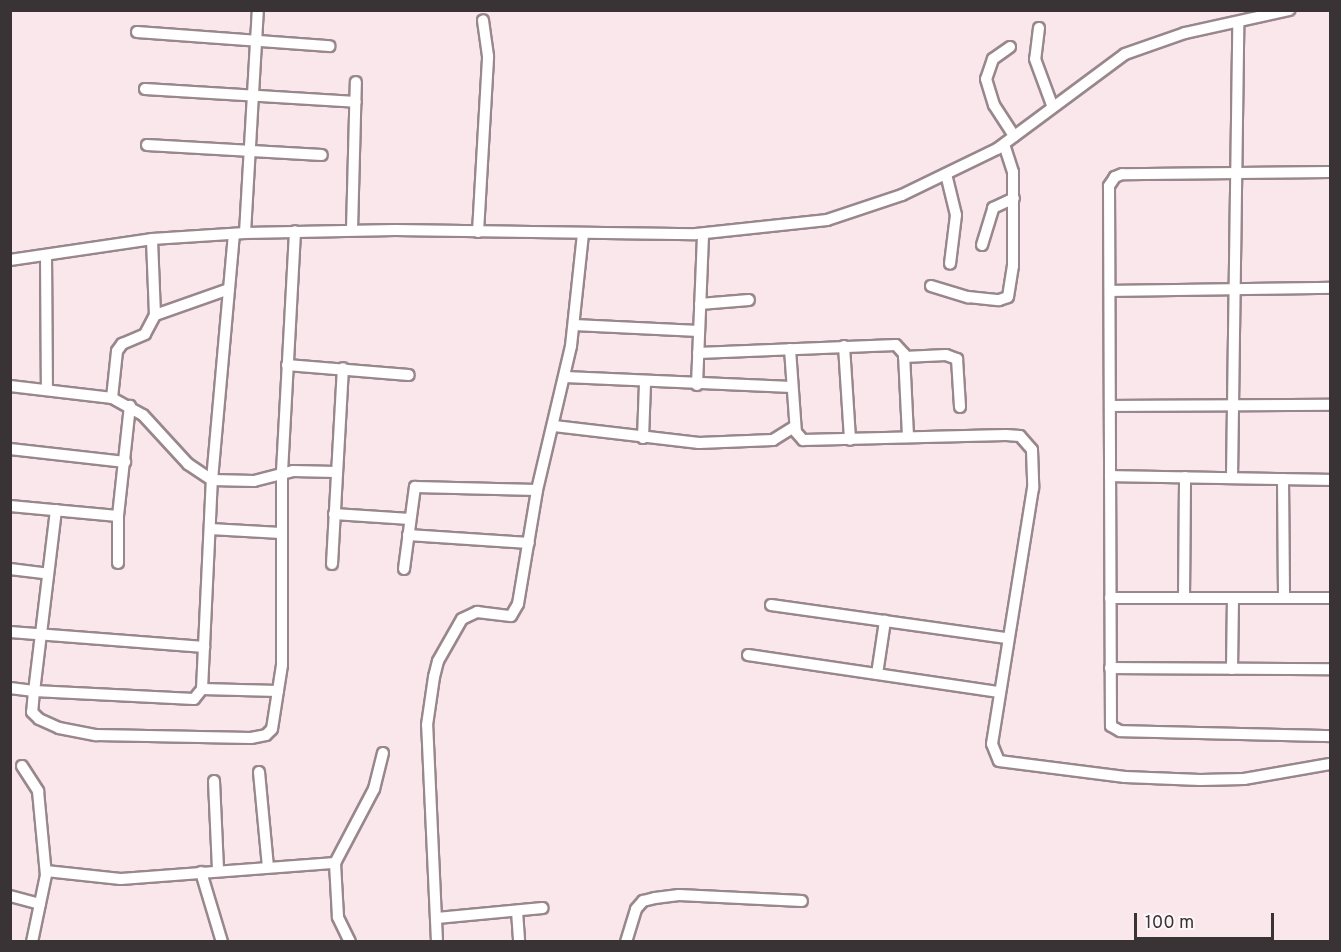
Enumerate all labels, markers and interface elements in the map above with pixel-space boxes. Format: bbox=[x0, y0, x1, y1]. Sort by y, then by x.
scale bar bbox=[1137, 901, 1276, 939]
text: 100 m bbox=[1145, 912, 1194, 935]

